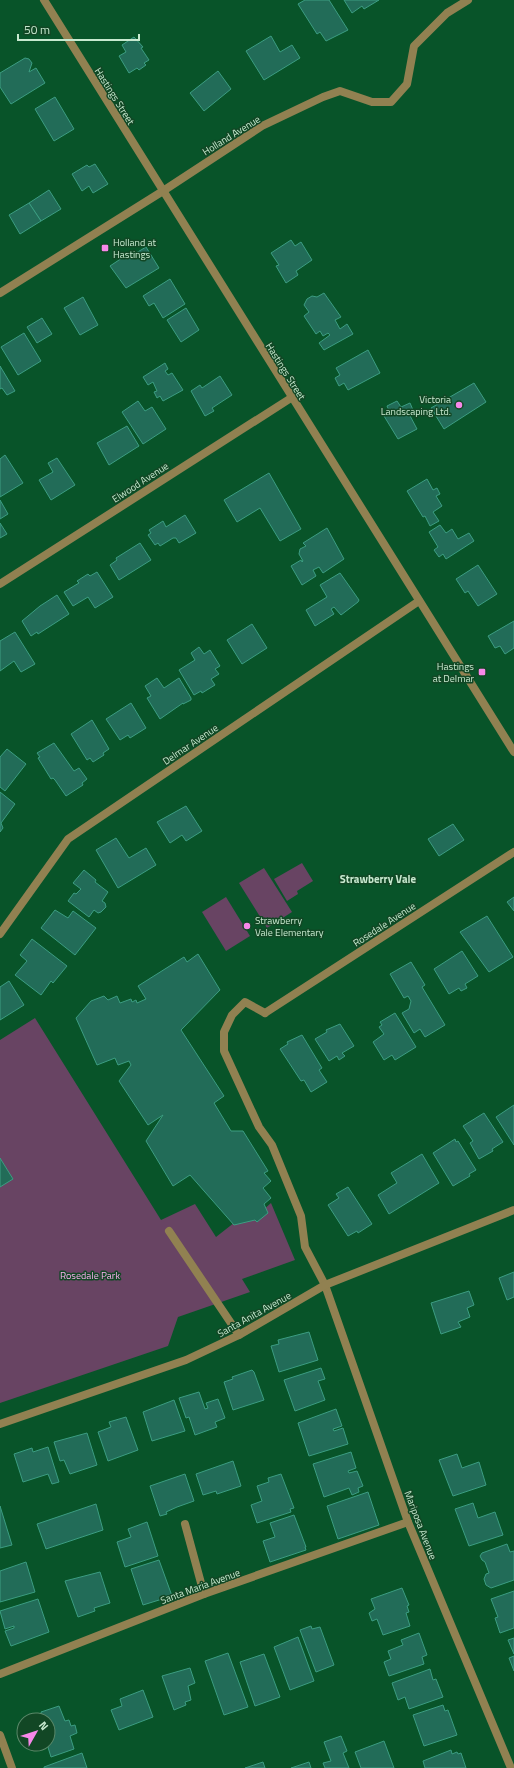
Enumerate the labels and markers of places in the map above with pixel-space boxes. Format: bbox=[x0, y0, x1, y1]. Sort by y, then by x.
place label: Holland at Hastings bbox=[113, 235, 156, 262]
marker: Holland at Hastings bbox=[100, 243, 110, 253]
place label: Victoria Landscaping Ltd. bbox=[381, 392, 451, 419]
marker: Victoria Landscaping Ltd. bbox=[454, 400, 464, 410]
place label: Hastings at Delmar bbox=[433, 659, 475, 686]
marker: Hastings at Delmar bbox=[477, 667, 487, 677]
place label: Strawberry Vale Elementary bbox=[255, 913, 324, 940]
marker: Strawberry Vale Elementary bbox=[242, 921, 252, 931]

